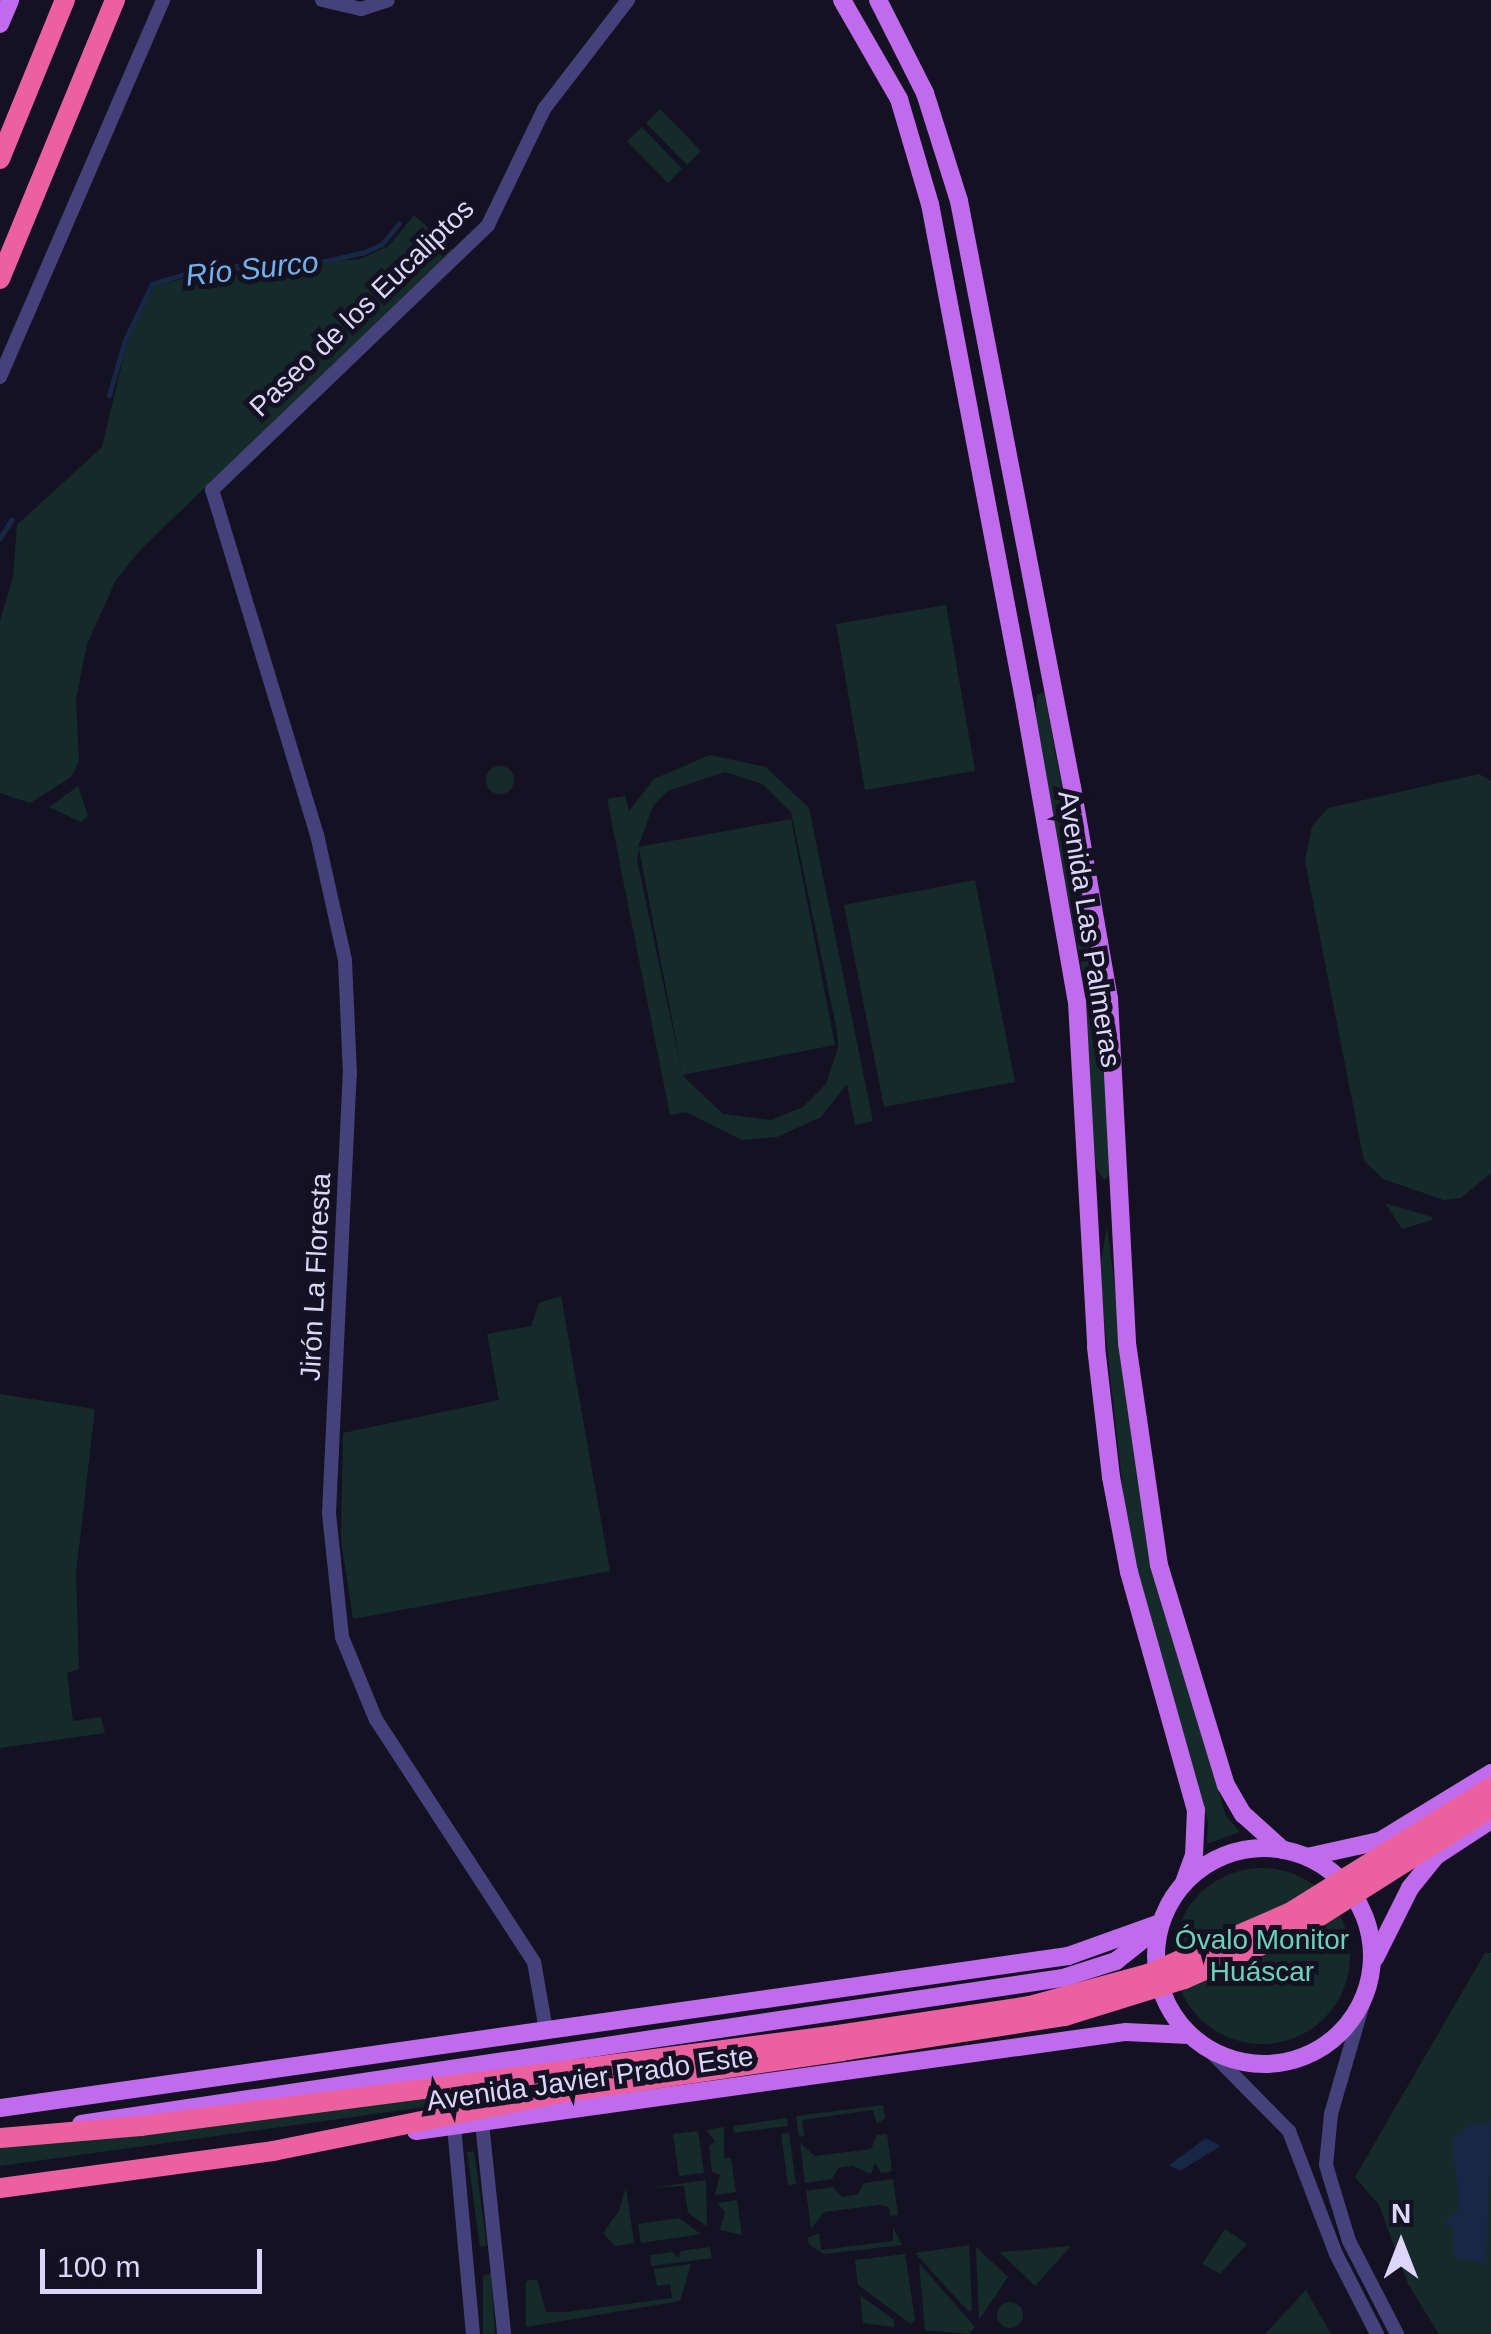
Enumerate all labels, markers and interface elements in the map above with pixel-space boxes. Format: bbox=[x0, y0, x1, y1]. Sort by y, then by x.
street label: Paseo de los Eucaliptos bbox=[243, 192, 481, 424]
water label: Río Surco bbox=[184, 244, 320, 294]
street label: Avenida Las Palmeras bbox=[1051, 788, 1127, 1070]
street label: Jirón La Floresta bbox=[294, 1172, 338, 1382]
park label: Óvalo Monitor Huáscar bbox=[1175, 1923, 1349, 1989]
street label: Avenida Javier Prado Este bbox=[425, 2039, 755, 2119]
north arrow bbox=[1351, 2194, 1451, 2294]
text: N bbox=[1391, 2198, 1411, 2229]
scale bar bbox=[45, 2229, 268, 2291]
text: 100 m bbox=[57, 2250, 140, 2283]

